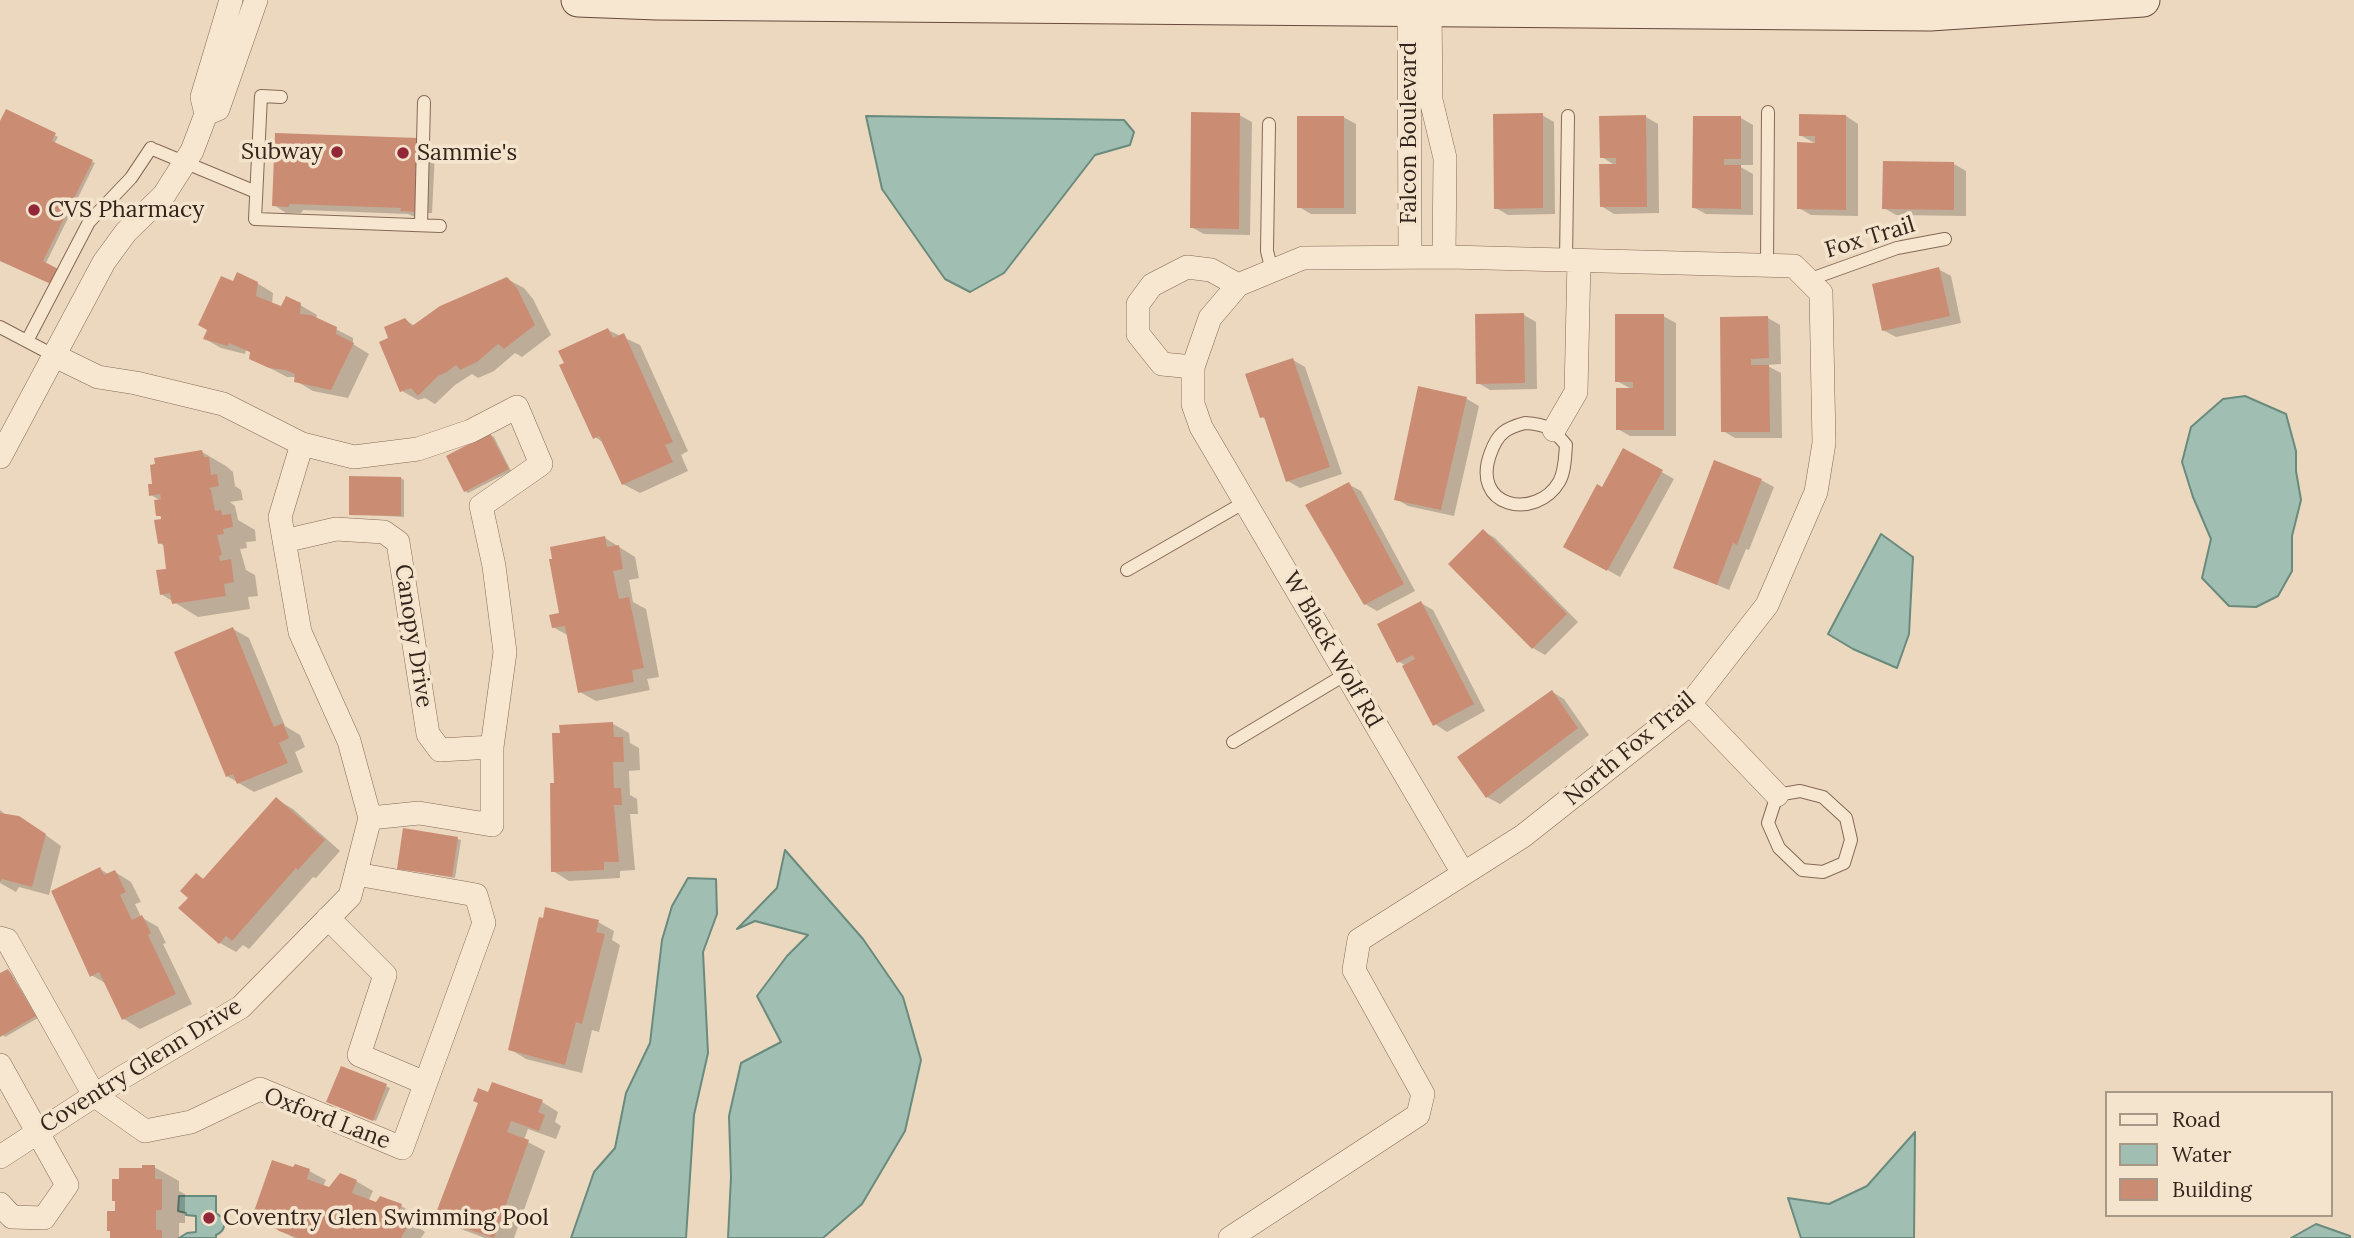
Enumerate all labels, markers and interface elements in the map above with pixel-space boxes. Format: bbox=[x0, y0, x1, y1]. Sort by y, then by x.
street label: Falcon Boulevard bbox=[1395, 42, 1423, 224]
place label: Subway bbox=[241, 138, 323, 166]
place label: Sammie's bbox=[417, 139, 517, 167]
marker: Subway bbox=[329, 144, 345, 160]
marker: Sammie's bbox=[395, 145, 411, 161]
place label: CVS Pharmacy bbox=[48, 196, 204, 224]
marker: CVS Pharmacy bbox=[26, 202, 42, 218]
street label: Fox Trail bbox=[1822, 211, 1918, 265]
street label: Canopy Drive bbox=[388, 562, 438, 710]
street label: W Black Wolf Rd bbox=[1276, 567, 1388, 733]
street label: North Fox Trail bbox=[1559, 686, 1701, 812]
street label: Coventry Glenn Drive bbox=[35, 993, 247, 1139]
street label: Oxford Lane bbox=[260, 1082, 394, 1156]
legend bbox=[2106, 1091, 2333, 1217]
text: Road bbox=[2172, 1106, 2221, 1133]
text: Water bbox=[2172, 1141, 2231, 1168]
text: Building bbox=[2172, 1176, 2252, 1203]
place label: Coventry Glen Swimming Pool bbox=[223, 1204, 549, 1232]
marker: Coventry Glen Swimming Pool bbox=[201, 1210, 217, 1226]

